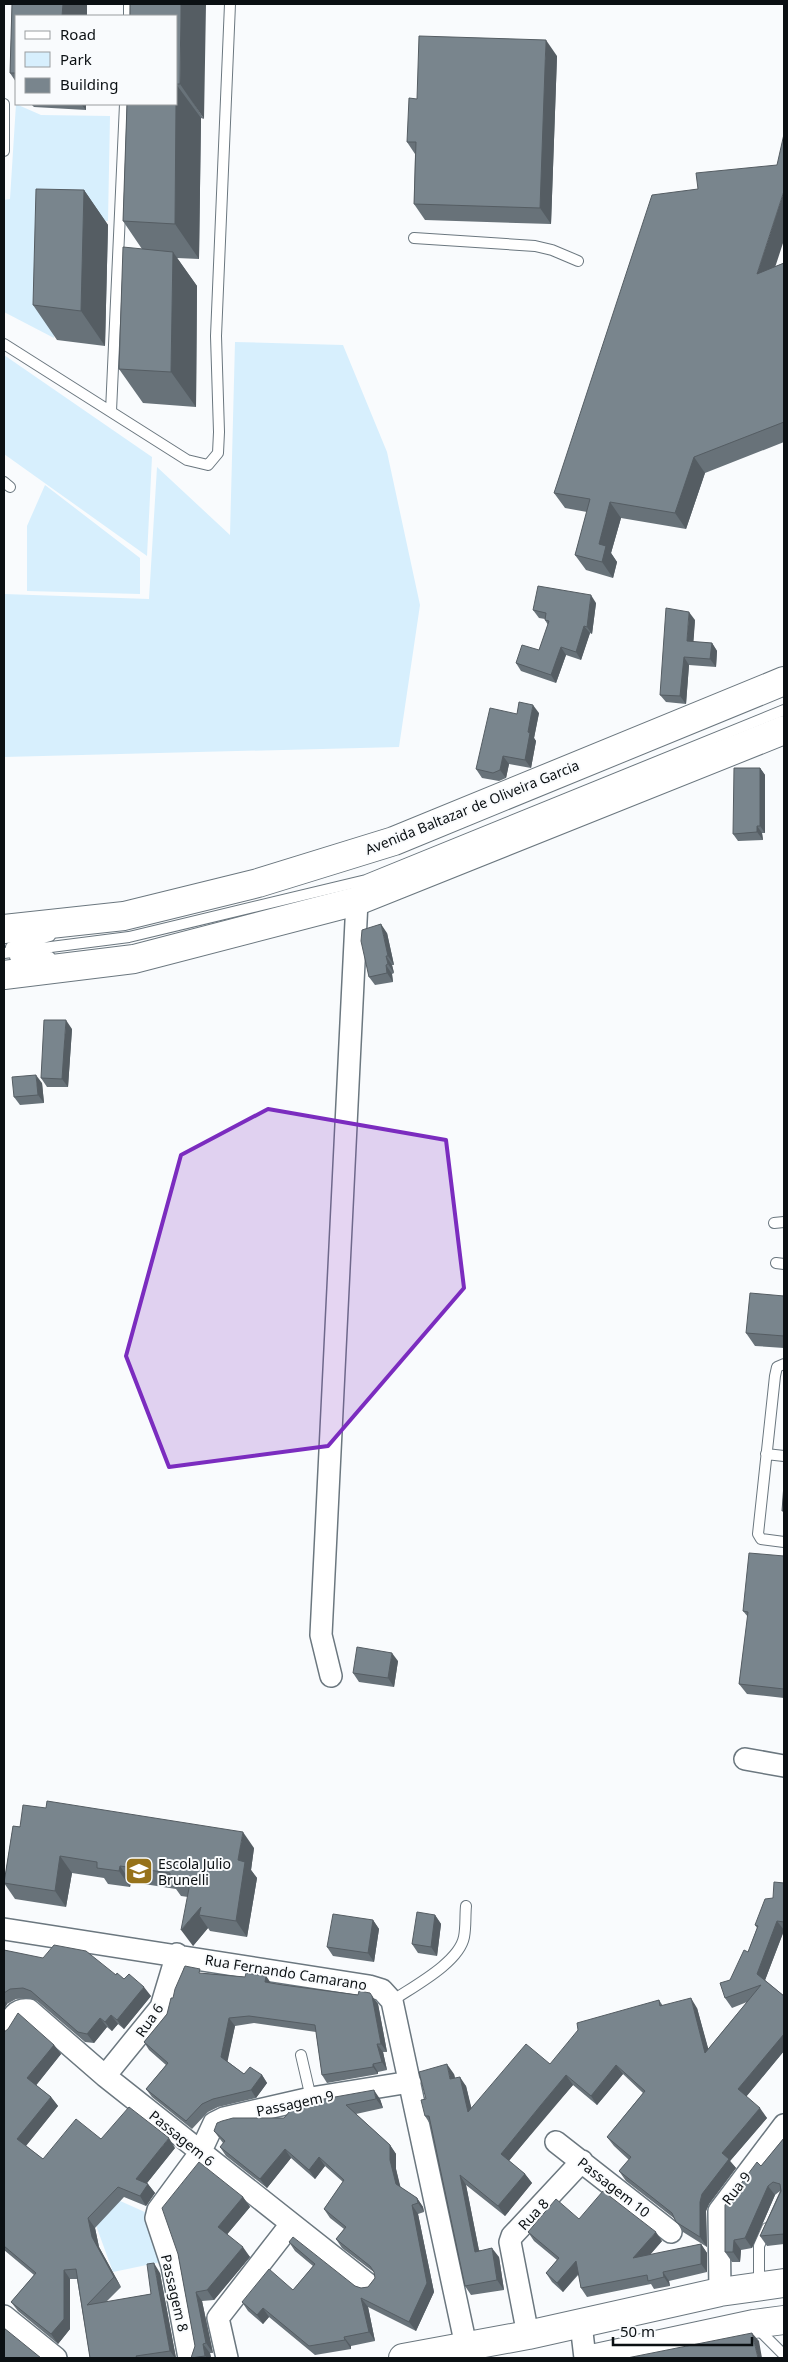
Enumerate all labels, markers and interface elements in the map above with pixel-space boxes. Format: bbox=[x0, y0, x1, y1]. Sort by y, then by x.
legend bbox=[15, 15, 178, 105]
text: Road bbox=[60, 24, 96, 44]
text: Park bbox=[60, 49, 92, 69]
text: Building bbox=[60, 74, 118, 94]
street label: Avenida Baltazar de Oliveira Garcia bbox=[362, 755, 582, 859]
place label: Escola Julio Brunelli bbox=[158, 1854, 231, 1889]
school or university icon: Escola Julio Brunelli bbox=[124, 1856, 154, 1886]
street label: Rua Fernando Camarano bbox=[204, 1950, 368, 1994]
street label: Rua 6 bbox=[131, 1999, 167, 2041]
street label: Passagem 9 bbox=[254, 2086, 336, 2120]
street label: Passagem 6 bbox=[145, 2106, 219, 2170]
street label: Passagem 10 bbox=[574, 2153, 654, 2221]
street label: Rua 9 bbox=[717, 2168, 755, 2208]
street label: Rua 8 bbox=[513, 2194, 553, 2234]
street label: Passagem 8 bbox=[157, 2252, 193, 2334]
scale bar bbox=[613, 2314, 752, 2346]
text: 50 m bbox=[620, 2321, 655, 2341]

